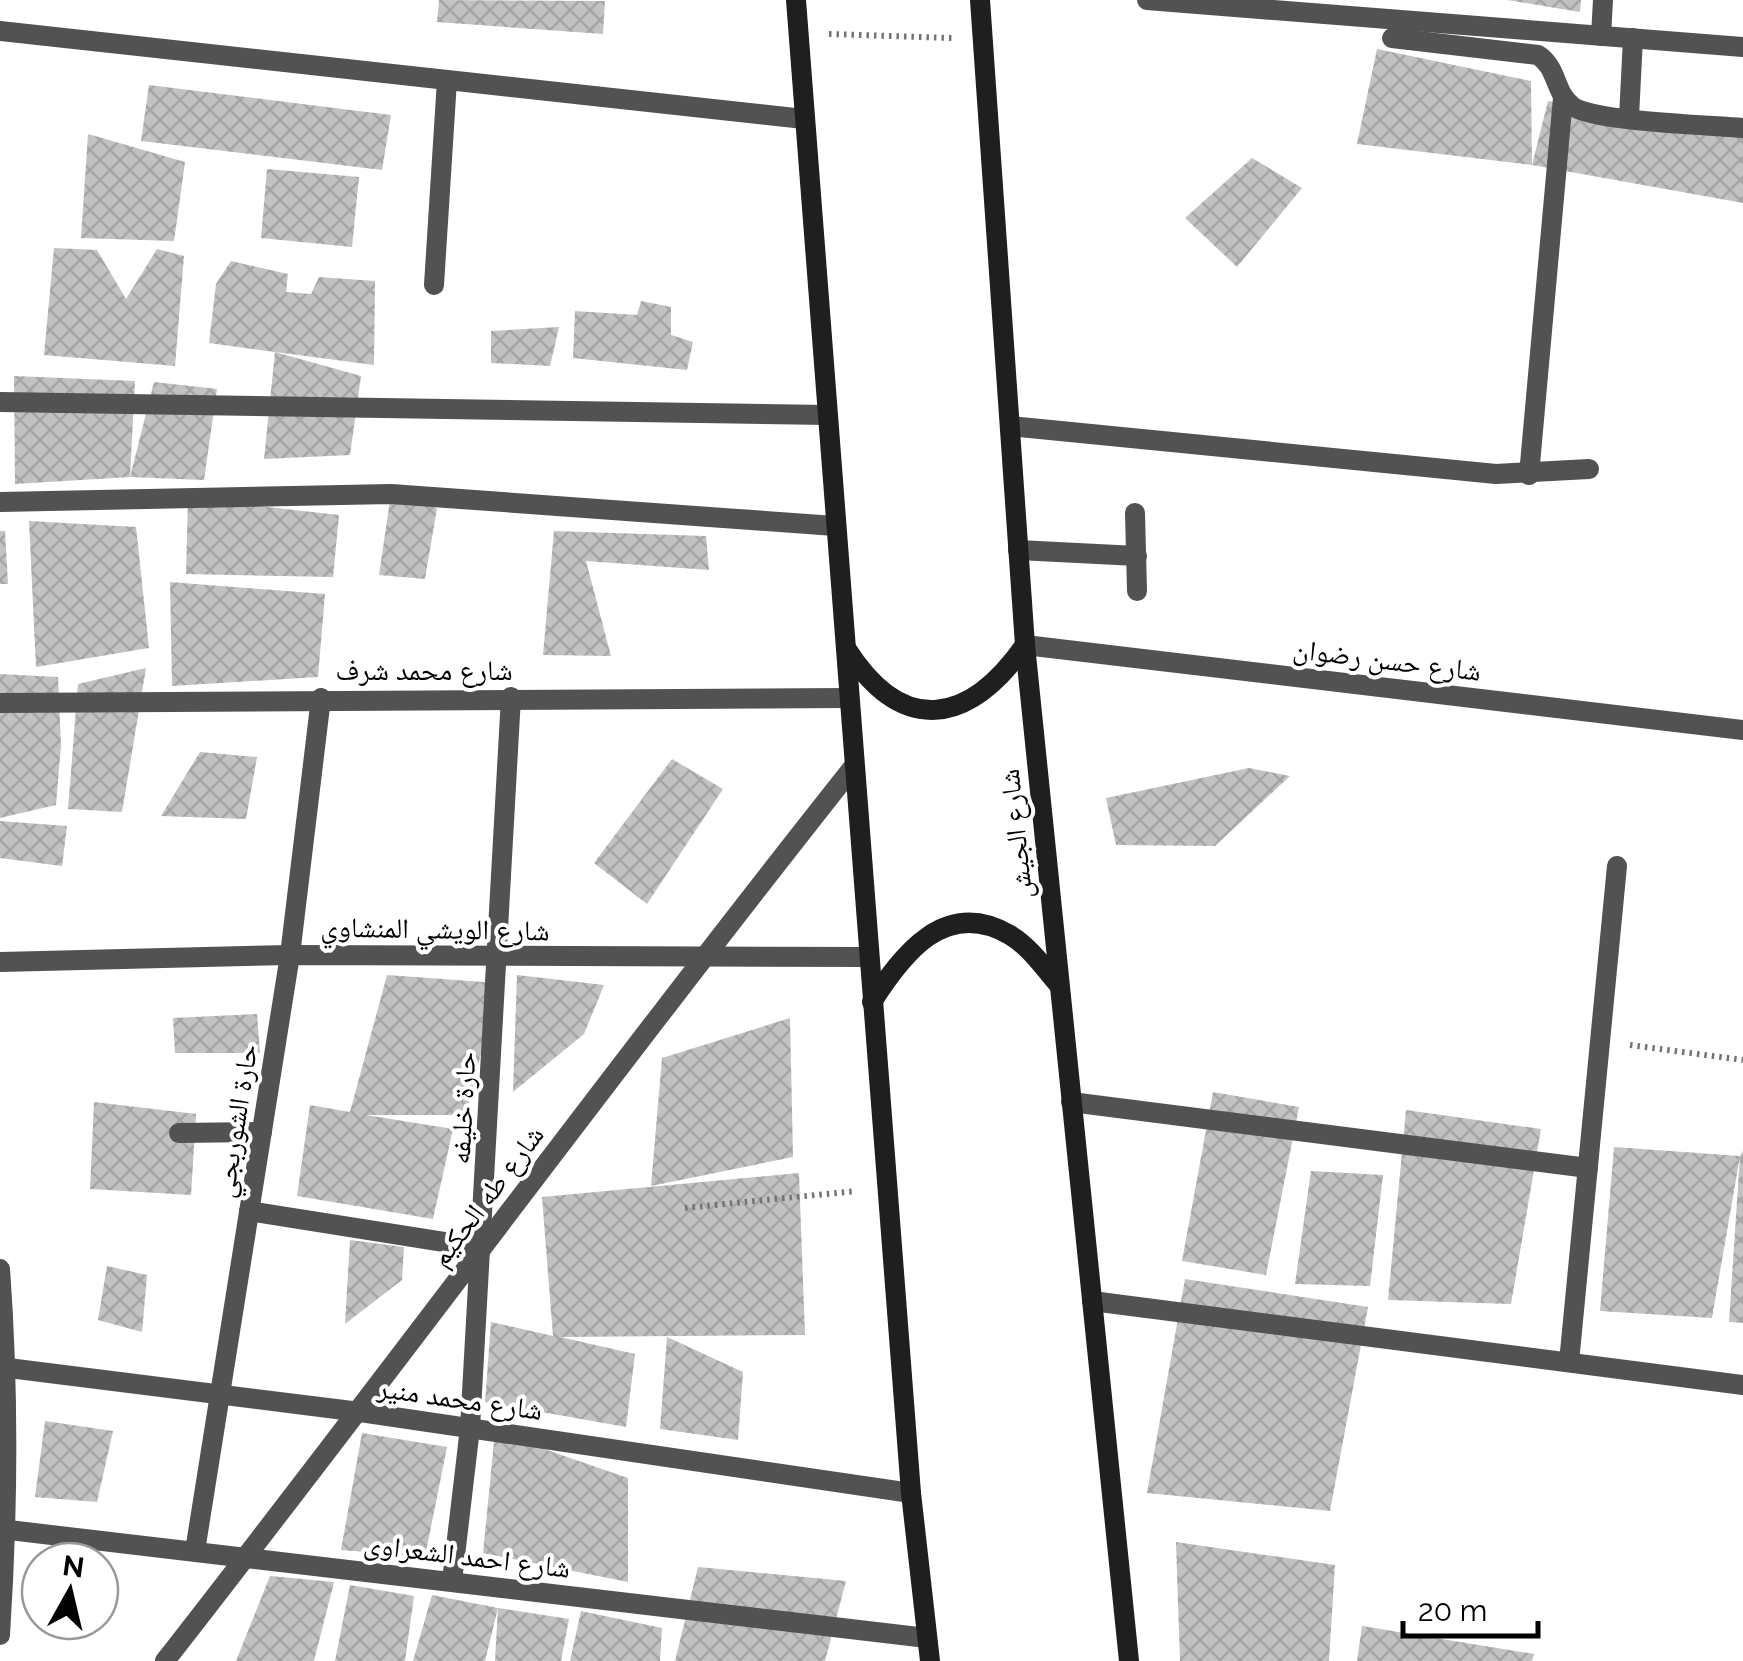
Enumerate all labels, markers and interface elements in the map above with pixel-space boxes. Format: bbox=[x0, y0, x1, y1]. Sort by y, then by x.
street label: شارع حسن رضوان bbox=[1291, 632, 1483, 689]
street label: شارع محمد شرف bbox=[335, 654, 513, 688]
street label: شارع الجيش bbox=[993, 767, 1040, 900]
street label: شارع الويشي المنشاوي bbox=[320, 911, 550, 954]
street label: حارة الشوربجي bbox=[208, 1042, 270, 1201]
street label: حارة خليفه bbox=[444, 1051, 482, 1165]
street label: شارع طه الحكيم bbox=[423, 1119, 552, 1274]
street label: شارع محمد منير bbox=[374, 1371, 545, 1428]
street label: شارع احمد الشعراوى bbox=[362, 1527, 572, 1586]
north arrow bbox=[20, 1541, 120, 1641]
text: N bbox=[61, 1549, 86, 1585]
scale bar bbox=[1403, 1576, 1538, 1638]
text: 20 m bbox=[1418, 1593, 1487, 1628]

